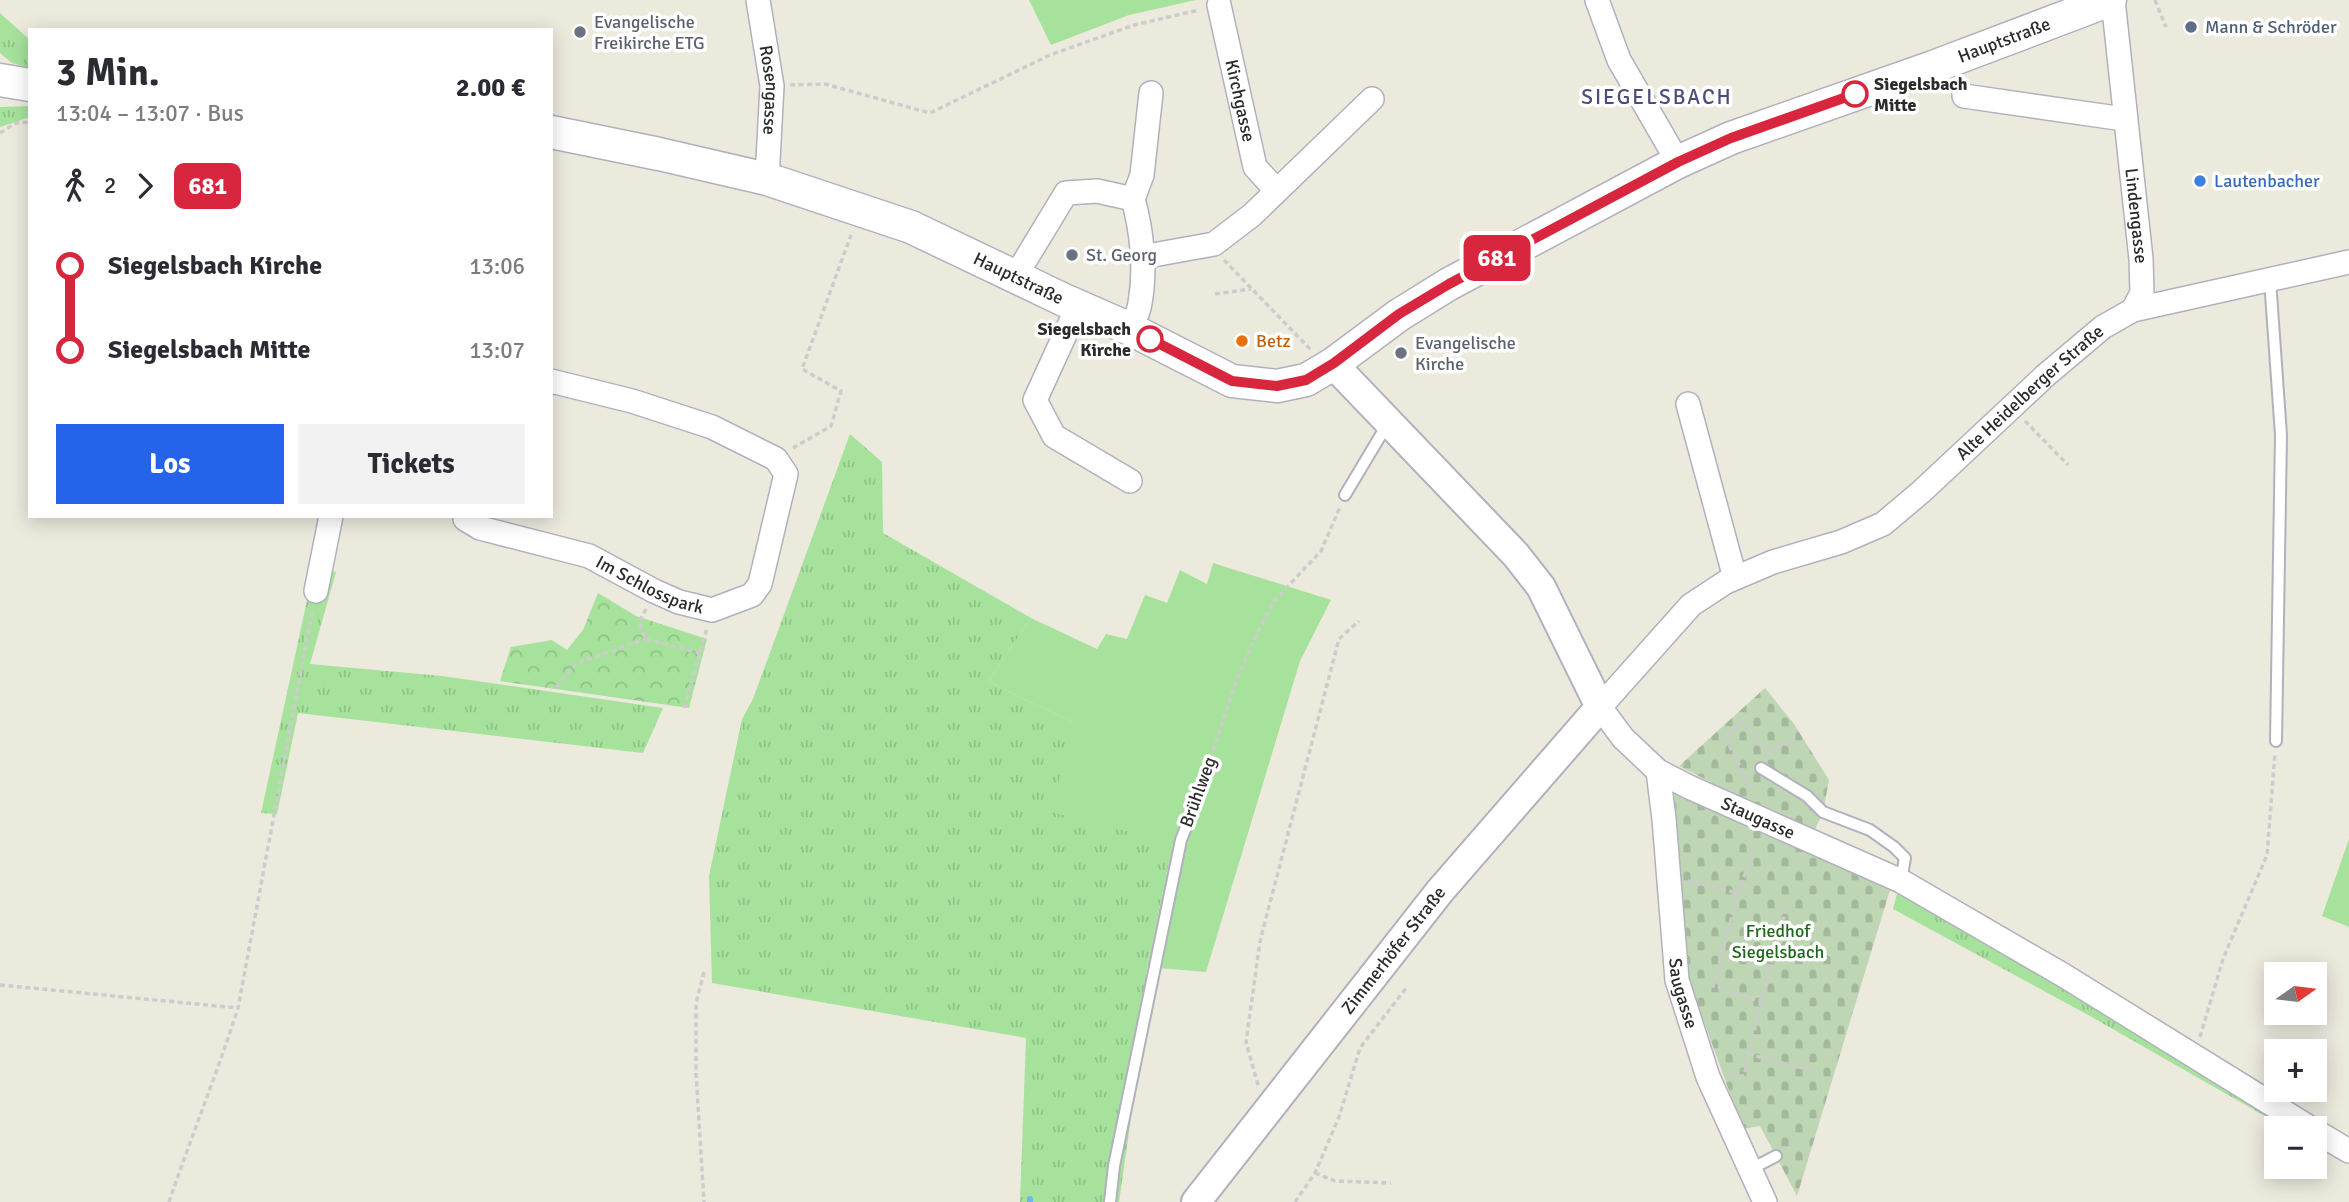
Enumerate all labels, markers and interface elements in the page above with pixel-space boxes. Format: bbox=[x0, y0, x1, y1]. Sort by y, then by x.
place label: Evangelische Freikirche ETG bbox=[594, 11, 705, 54]
street label: Hauptstraße bbox=[1955, 13, 2053, 68]
place label: Mann & Schröder bbox=[2205, 16, 2337, 38]
marker: Mann & Schröder bbox=[2183, 19, 2199, 35]
marker: Evangelische Freikirche ETG bbox=[572, 24, 588, 40]
street label: Rosengasse bbox=[755, 44, 783, 135]
text: 3 Min. bbox=[56, 49, 160, 96]
street label: Kirchgasse bbox=[1220, 57, 1260, 144]
text: 2.00 € bbox=[456, 72, 525, 104]
place label: Siegelsbach Mitte bbox=[1874, 73, 1968, 116]
marker: Siegelsbach Mitte bbox=[1842, 81, 1868, 107]
district label: SIEGELSBACH bbox=[1581, 84, 1733, 110]
text: 13:04 – 13:07 · Bus bbox=[56, 99, 244, 128]
icon: walk bbox=[56, 167, 94, 205]
icon: forward bbox=[126, 167, 164, 205]
street label: Lindengasse bbox=[2120, 167, 2152, 264]
place label: Lautenbacher bbox=[2214, 170, 2320, 192]
text: 2 bbox=[104, 171, 116, 200]
text: 681 bbox=[188, 171, 227, 201]
marker: Lautenbacher bbox=[2192, 173, 2208, 189]
line badge: 681 bbox=[1457, 235, 1537, 281]
text: 681 bbox=[1478, 243, 1516, 273]
place label: St. Georg bbox=[1086, 244, 1157, 266]
street label: Hauptstraße bbox=[970, 247, 1067, 309]
marker: St. Georg bbox=[1064, 247, 1080, 263]
text: Siegelsbach Kirche bbox=[108, 250, 322, 282]
text: 13:06 bbox=[469, 252, 525, 281]
place label: Siegelsbach Kirche bbox=[1037, 318, 1131, 361]
street label: Alte Heidelberger Straße bbox=[1951, 320, 2108, 465]
marker: Siegelsbach Kirche bbox=[1137, 326, 1163, 352]
place label: Betz bbox=[1256, 330, 1291, 352]
place label: Evangelische Kirche bbox=[1415, 332, 1516, 375]
marker: Betz bbox=[1234, 333, 1250, 349]
text: Siegelsbach Mitte bbox=[108, 334, 310, 366]
text: 13:07 bbox=[469, 336, 525, 365]
marker: Evangelische Kirche bbox=[1393, 345, 1409, 361]
button: Los bbox=[56, 424, 284, 504]
button: Tickets bbox=[298, 424, 525, 504]
street label: Im Schlosspark bbox=[592, 551, 706, 619]
street label: Brühlweg bbox=[1175, 754, 1221, 830]
street label: Staugasse bbox=[1718, 792, 1798, 844]
street label: Zimmerhöfer Straße bbox=[1337, 882, 1450, 1018]
park label: Friedhof Siegelsbach bbox=[1732, 920, 1824, 963]
street label: Saugasse bbox=[1664, 957, 1703, 1031]
north arrow bbox=[2264, 962, 2328, 1026]
map controls bbox=[2264, 962, 2327, 1179]
button: + bbox=[2264, 1039, 2327, 1102]
button: − bbox=[2264, 1116, 2327, 1179]

